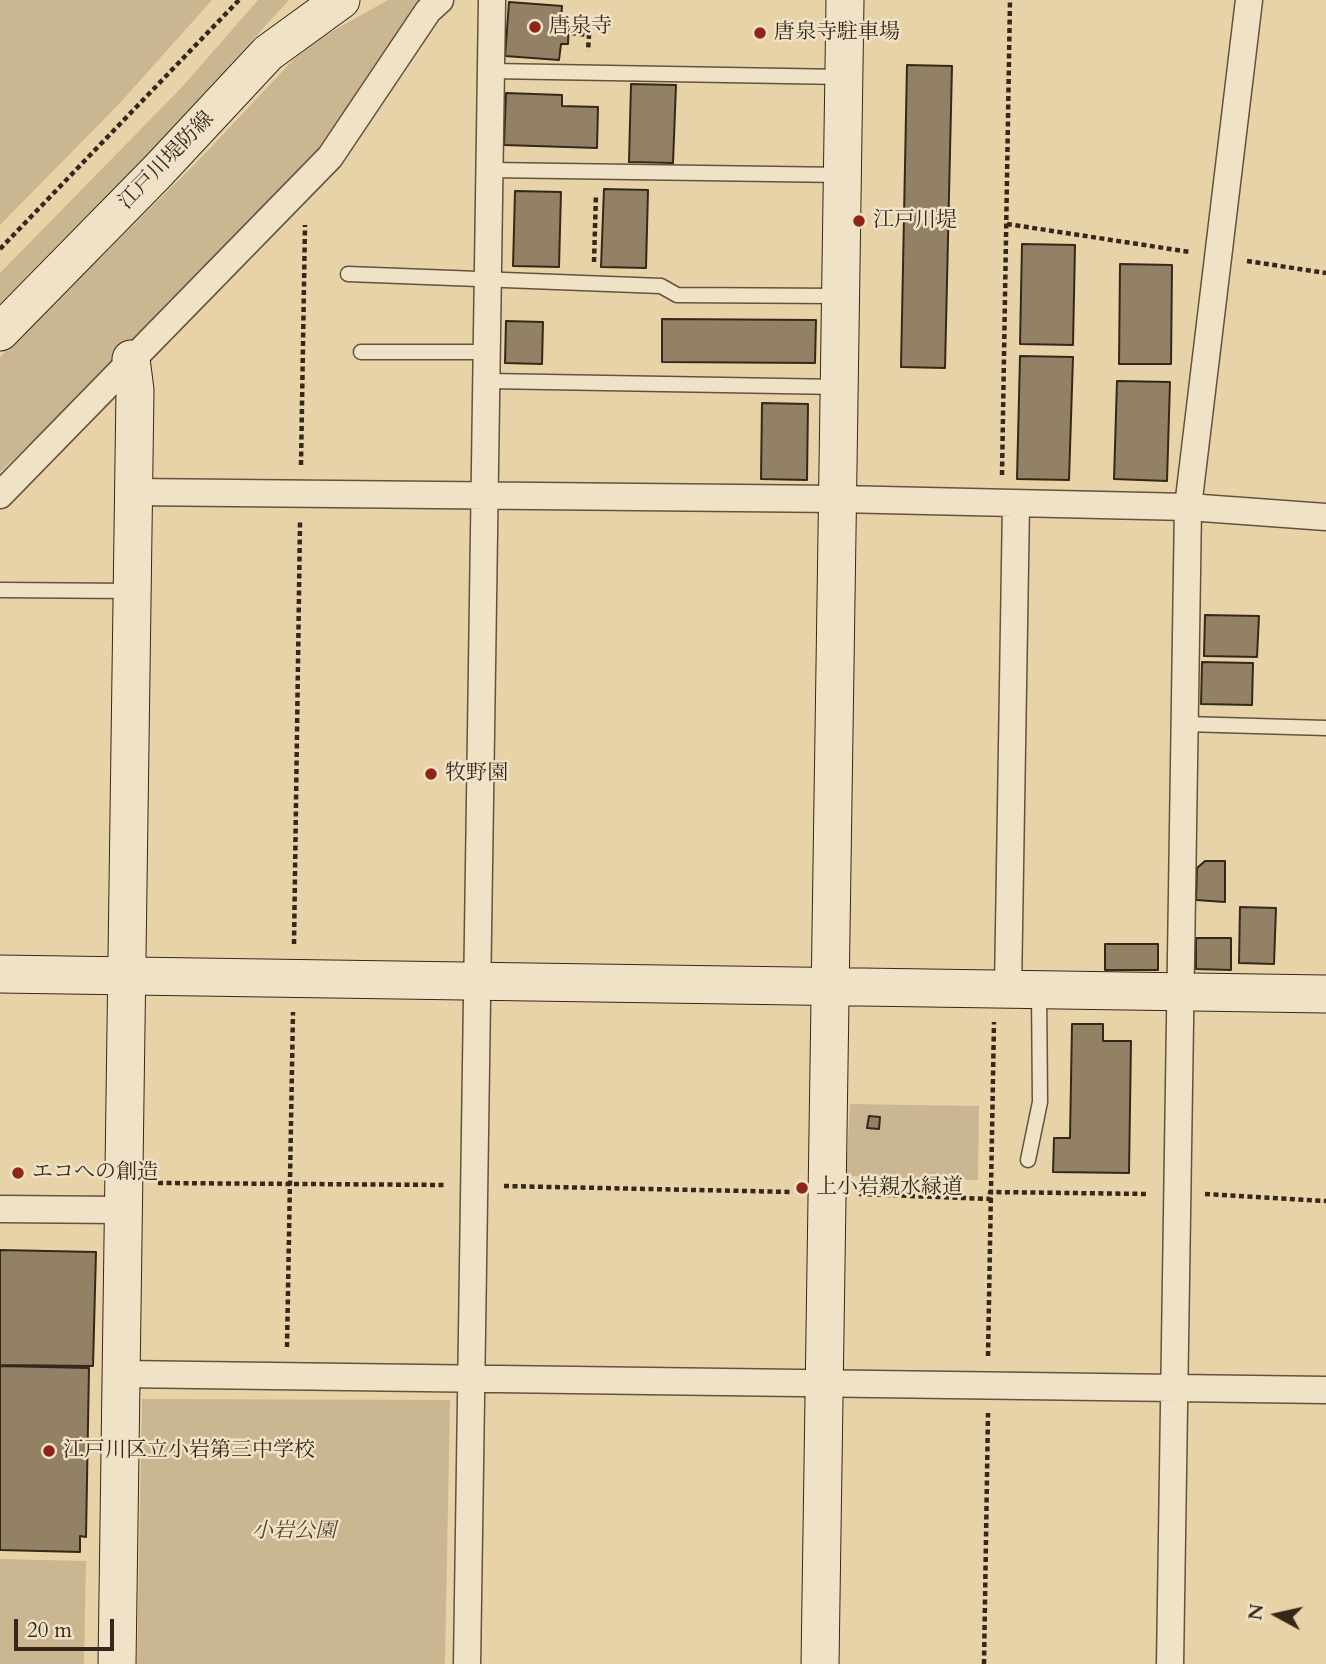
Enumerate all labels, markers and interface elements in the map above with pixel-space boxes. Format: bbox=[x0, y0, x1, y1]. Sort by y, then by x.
place label: 唐泉寺 bbox=[549, 14, 612, 40]
marker: 唐泉寺 bbox=[527, 19, 543, 35]
place label: 唐泉寺駐車場 bbox=[774, 20, 900, 46]
marker: 唐泉寺駐車場 bbox=[752, 25, 768, 41]
street label: 江戸川堤防線 bbox=[114, 107, 220, 215]
place label: 江戸川堤 bbox=[873, 208, 957, 234]
marker: 江戸川堤 bbox=[851, 213, 867, 229]
place label: 牧野園 bbox=[445, 761, 508, 787]
marker: 牧野園 bbox=[423, 766, 439, 782]
place label: エコへの創造 bbox=[32, 1160, 158, 1186]
marker: エコへの創造 bbox=[10, 1165, 26, 1181]
place label: 上小岩親水緑道 bbox=[816, 1175, 963, 1201]
marker: 上小岩親水緑道 bbox=[794, 1180, 810, 1196]
place label: 江戸川区立小岩第三中学校 bbox=[63, 1438, 315, 1464]
marker: 江戸川区立小岩第三中学校 bbox=[41, 1443, 57, 1459]
park label: 小岩公園 bbox=[252, 1519, 336, 1545]
north arrow bbox=[1242, 1580, 1312, 1650]
text: N bbox=[1242, 1602, 1270, 1622]
scale bar bbox=[18, 1604, 117, 1648]
text: 20 m bbox=[27, 1616, 72, 1645]

